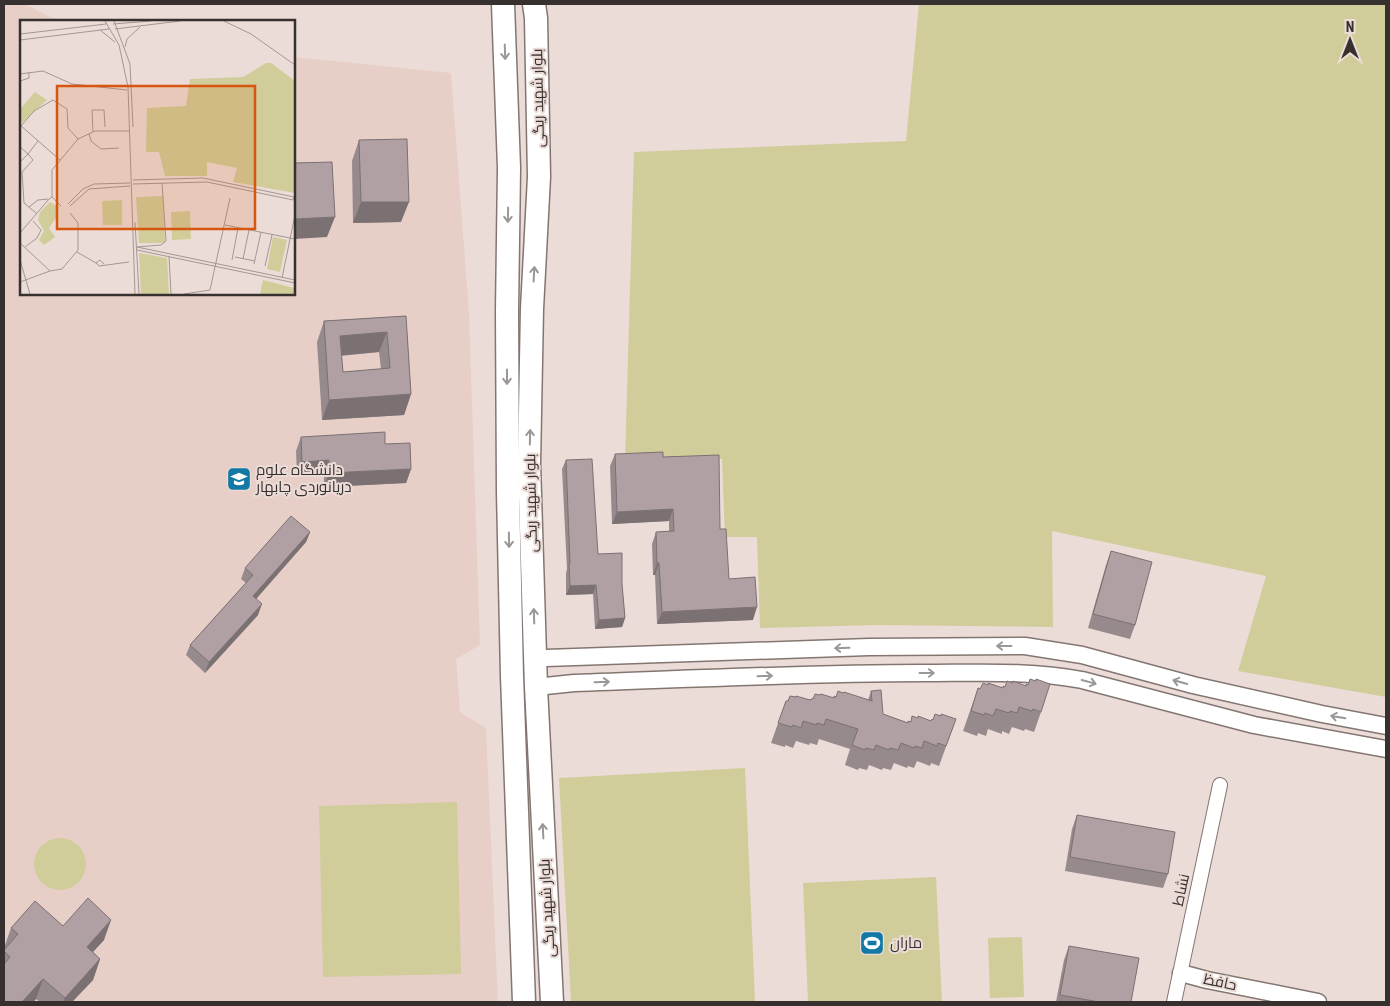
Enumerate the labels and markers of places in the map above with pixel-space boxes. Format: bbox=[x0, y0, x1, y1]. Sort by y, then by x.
place label: دانشگاه علوم دریانوردی چابهار bbox=[255, 461, 351, 497]
school or university icon: دانشگاه علوم دریانوردی چابهار bbox=[226, 466, 252, 492]
sports icon: ماران bbox=[859, 930, 885, 956]
place label: ماران bbox=[890, 934, 922, 953]

